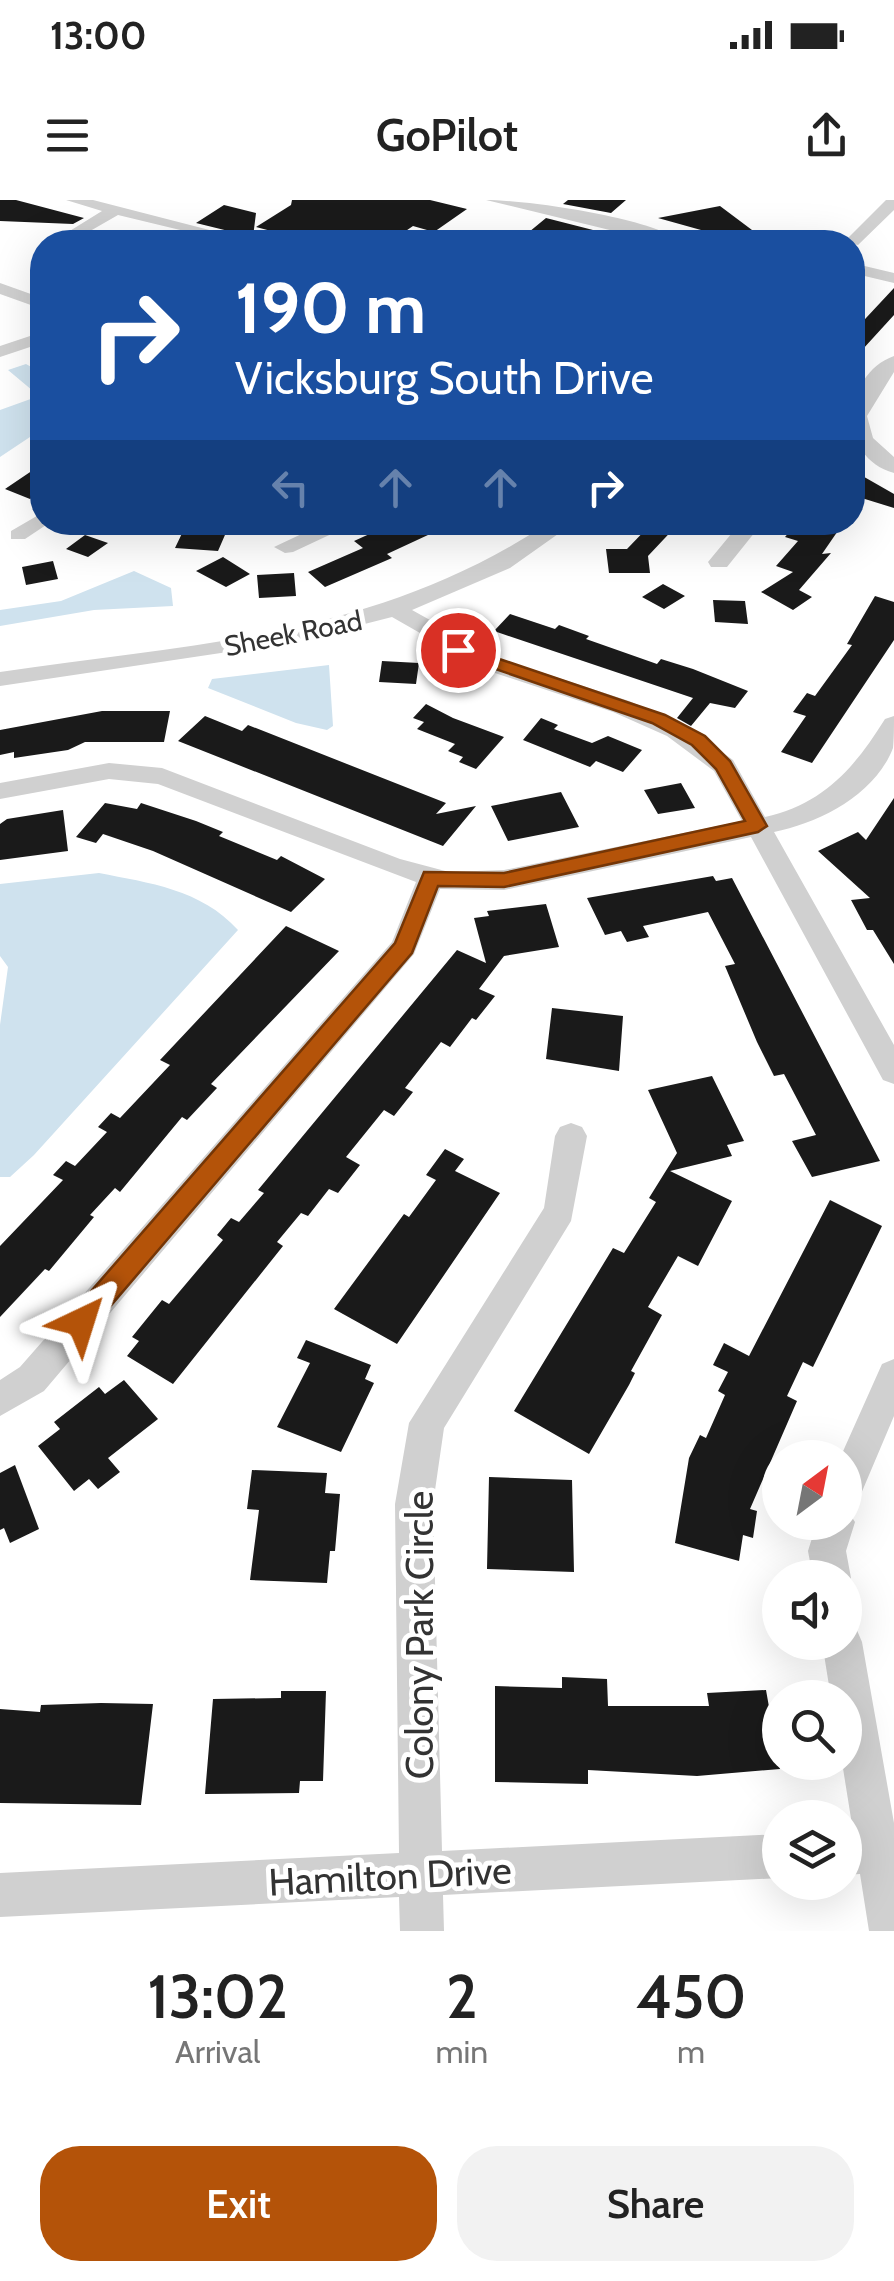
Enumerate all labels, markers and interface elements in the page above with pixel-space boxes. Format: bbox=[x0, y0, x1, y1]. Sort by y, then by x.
text: 13:00 bbox=[50, 12, 147, 59]
icon: menu bbox=[40, 108, 95, 163]
text: GoPilot bbox=[376, 108, 518, 162]
icon: share bbox=[799, 108, 854, 163]
text: 190 m bbox=[235, 265, 426, 351]
icon: right bbox=[70, 270, 200, 400]
text: Vicksburg South Drive bbox=[235, 351, 653, 405]
icon: left bbox=[263, 460, 318, 515]
icon: ahead bbox=[368, 460, 423, 515]
icon: ahead bbox=[473, 460, 528, 515]
icon: right bbox=[578, 460, 633, 515]
street label: Sheek Road bbox=[221, 603, 365, 663]
pin bbox=[416, 608, 501, 693]
icon: arrive bbox=[431, 623, 486, 678]
position arrow bbox=[29, 1270, 133, 1374]
north arrow bbox=[762, 1440, 862, 1540]
map controls bbox=[762, 1440, 862, 1900]
street label: Colony Park Circle bbox=[396, 1491, 443, 1779]
button: sound bbox=[762, 1560, 862, 1660]
button: search bbox=[762, 1680, 862, 1780]
button: layers bbox=[762, 1800, 862, 1900]
street label: Hamilton Drive bbox=[267, 1846, 513, 1906]
text: 13:02 bbox=[148, 1960, 288, 2033]
text: 2 bbox=[446, 1960, 478, 2033]
text: 450 bbox=[636, 1960, 746, 2033]
text: Arrival bbox=[175, 2032, 260, 2071]
text: min bbox=[435, 2032, 488, 2071]
text: m bbox=[677, 2032, 705, 2071]
button: Exit bbox=[40, 2146, 437, 2261]
button: Share bbox=[457, 2146, 854, 2261]

